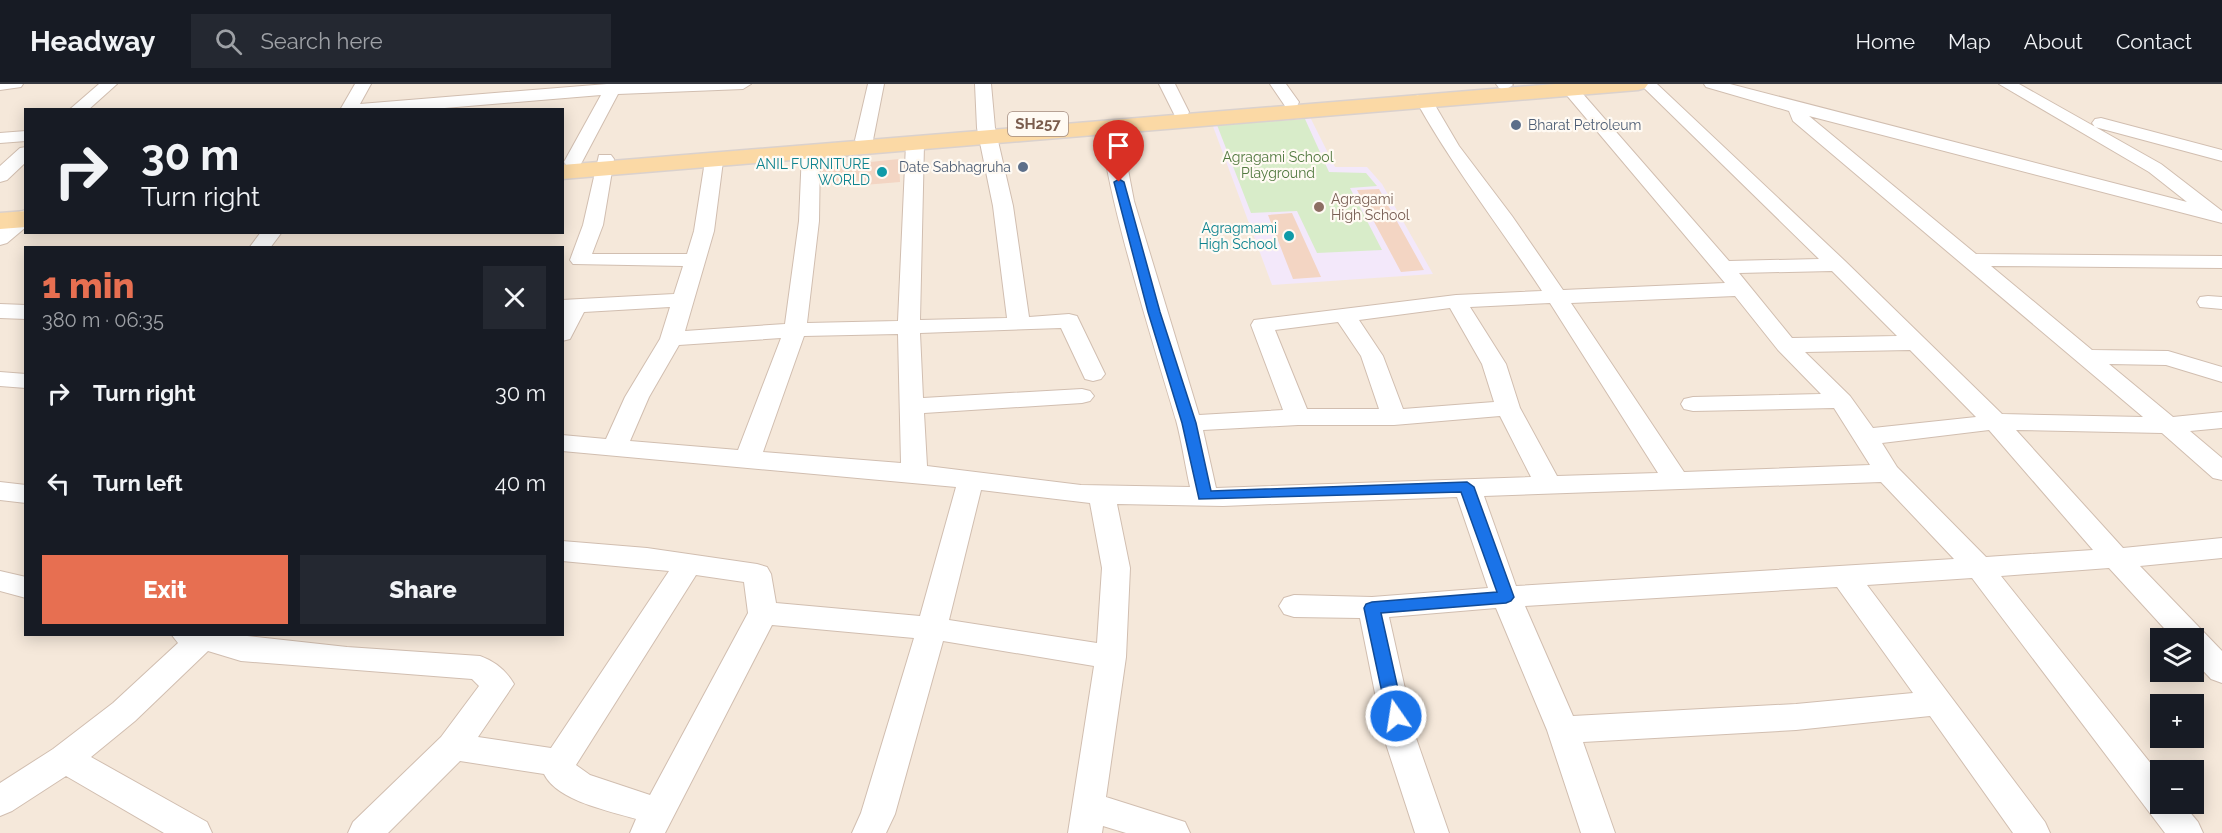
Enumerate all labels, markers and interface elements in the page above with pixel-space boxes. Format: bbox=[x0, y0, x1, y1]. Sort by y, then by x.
search box bbox=[191, 14, 611, 68]
text: Headway bbox=[30, 25, 155, 58]
icon: search bbox=[212, 25, 245, 58]
text: Search here bbox=[260, 28, 383, 54]
text: Home bbox=[1856, 29, 1915, 54]
text: Map bbox=[1948, 29, 1991, 54]
text: About bbox=[2024, 29, 2083, 54]
text: Contact bbox=[2116, 29, 2192, 54]
road number: SH257 bbox=[1008, 112, 1068, 136]
place label: Bharat Petroleum bbox=[1528, 117, 1641, 133]
marker: Bharat Petroleum bbox=[1509, 118, 1523, 132]
pin bbox=[1093, 120, 1144, 182]
icon: arrive bbox=[1102, 129, 1135, 162]
text: 30 m bbox=[141, 131, 239, 180]
icon: right bbox=[42, 132, 120, 210]
park label: Agragami School Playground bbox=[1222, 149, 1334, 181]
place label: ANIL FURNITURE WORLD bbox=[756, 156, 870, 188]
place label: Date Sabhagruha bbox=[899, 159, 1011, 175]
marker: Date Sabhagruha bbox=[1016, 160, 1030, 174]
marker: ANIL FURNITURE WORLD bbox=[875, 165, 889, 179]
text: Turn right bbox=[141, 181, 260, 212]
place label: Agragami High School bbox=[1331, 191, 1410, 223]
marker: Agragami High School bbox=[1312, 200, 1326, 214]
place label: Agragmami High School bbox=[1198, 220, 1277, 252]
marker: Agragmami High School bbox=[1282, 229, 1296, 243]
text: 1 min bbox=[42, 264, 134, 306]
button: close bbox=[483, 266, 546, 329]
text: 380 m · 06:35 bbox=[42, 308, 164, 332]
icon: right bbox=[42, 377, 75, 410]
text: Turn right bbox=[93, 380, 196, 406]
text: 30 m bbox=[495, 380, 546, 406]
icon: left bbox=[42, 467, 75, 500]
text: Turn left bbox=[93, 470, 183, 496]
text: 40 m bbox=[495, 470, 546, 496]
button: Exit bbox=[42, 555, 288, 624]
button: Share bbox=[300, 555, 546, 624]
map controls bbox=[2150, 628, 2204, 814]
button: layers bbox=[2150, 628, 2204, 682]
position arrow bbox=[1364, 684, 1428, 748]
button: + bbox=[2150, 694, 2204, 748]
button: − bbox=[2150, 760, 2204, 814]

